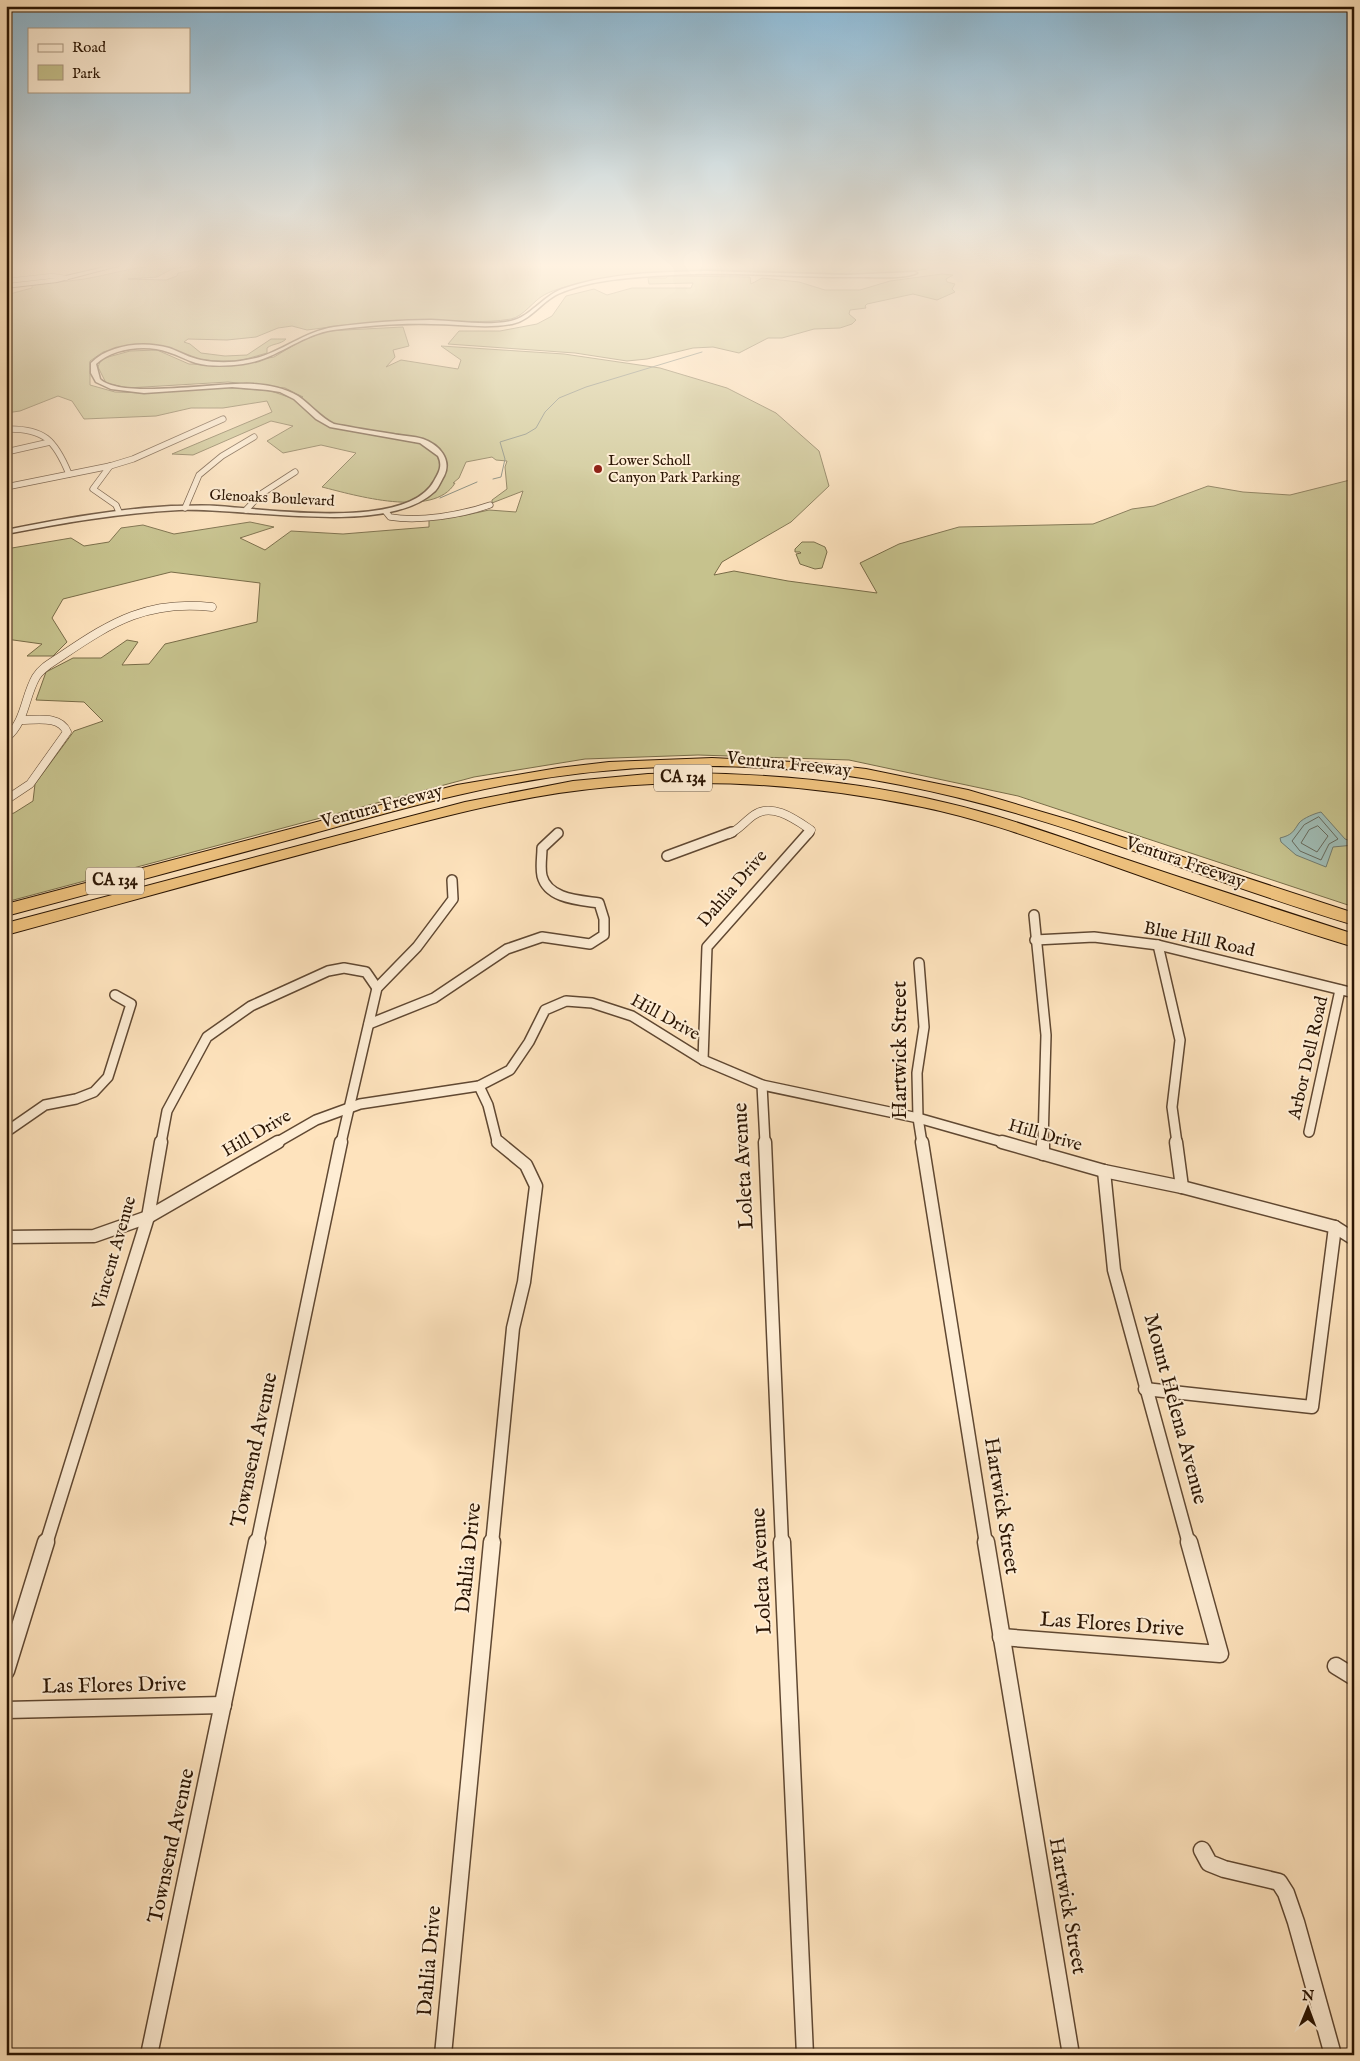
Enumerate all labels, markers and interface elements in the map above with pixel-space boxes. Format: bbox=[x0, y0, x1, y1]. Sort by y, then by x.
legend bbox=[28, 28, 190, 92]
text: Road bbox=[72, 38, 107, 57]
text: Park bbox=[72, 64, 102, 83]
place label: Lower Scholl Canyon Park Parking bbox=[608, 451, 741, 487]
marker: Lower Scholl Canyon Park Parking bbox=[592, 463, 604, 475]
street label: Glenoaks Boulevard bbox=[209, 485, 336, 511]
street label: Ventura Freeway bbox=[725, 747, 853, 783]
road number: CA 134 bbox=[654, 764, 712, 791]
street label: Ventura Freeway bbox=[318, 780, 446, 835]
street label: Ventura Freeway bbox=[1121, 831, 1248, 894]
street label: Dahlia Drive bbox=[693, 846, 773, 932]
road number: CA 134 bbox=[86, 868, 144, 894]
street label: Blue Hill Road bbox=[1141, 917, 1257, 963]
street label: Hartwick Street bbox=[887, 981, 914, 1119]
street label: Hill Drive bbox=[626, 990, 704, 1046]
street label: Arbor Dell Road bbox=[1283, 994, 1334, 1123]
street label: Loleta Avenue bbox=[727, 1102, 761, 1230]
street label: Hill Drive bbox=[218, 1105, 296, 1163]
street label: Hill Drive bbox=[1005, 1114, 1085, 1158]
street label: Vincent Avenue bbox=[88, 1194, 142, 1313]
street label: Mount Helena Avenue bbox=[1137, 1311, 1214, 1508]
street label: Townsend Avenue bbox=[225, 1370, 285, 1530]
street label: Hartwick Street bbox=[977, 1436, 1025, 1576]
street label: Dahlia Drive bbox=[450, 1501, 488, 1615]
street label: Loleta Avenue bbox=[745, 1507, 779, 1635]
street label: Las Flores Drive bbox=[1039, 1606, 1185, 1644]
street label: Las Flores Drive bbox=[42, 1671, 187, 1701]
street label: Townsend Avenue bbox=[142, 1766, 202, 1926]
street label: Hartwick Street bbox=[1042, 1836, 1092, 1976]
street label: Dahlia Drive bbox=[412, 1904, 448, 2017]
north arrow bbox=[1282, 1984, 1332, 2034]
text: N bbox=[1301, 1987, 1314, 2005]

